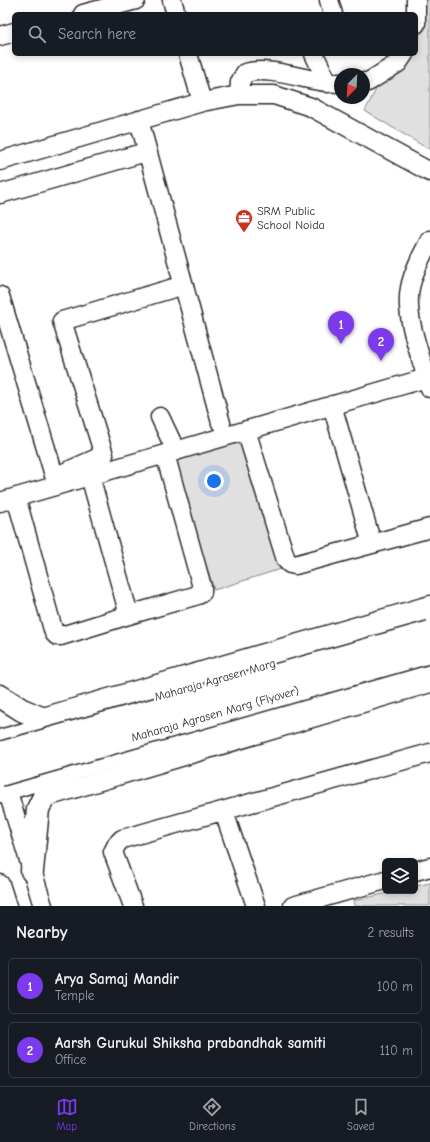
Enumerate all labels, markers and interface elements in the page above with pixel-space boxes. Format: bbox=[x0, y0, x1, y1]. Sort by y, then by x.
search box bbox=[12, 12, 418, 56]
icon: search bbox=[26, 23, 48, 45]
text: Search here bbox=[58, 25, 136, 43]
north arrow bbox=[334, 68, 370, 104]
place label: SRM Public School Noida bbox=[257, 204, 325, 232]
office icon: SRM Public School Noida bbox=[234, 208, 254, 233]
pin: 1 bbox=[328, 311, 354, 344]
pin: 2 bbox=[368, 328, 394, 361]
your location bbox=[204, 471, 224, 491]
street label: Maharaja Agrasen Marg bbox=[153, 656, 277, 704]
street label: Maharaja Agrasen Marg (Flyover) bbox=[129, 683, 301, 745]
map controls bbox=[382, 858, 418, 894]
button: layers bbox=[382, 858, 418, 894]
text: Nearby bbox=[16, 923, 67, 942]
text: 2 results bbox=[367, 925, 414, 940]
text: Arya Samaj Mandir bbox=[55, 970, 179, 988]
text: 1 bbox=[27, 979, 33, 994]
text: 100 m bbox=[377, 979, 413, 994]
text: Temple bbox=[55, 988, 94, 1003]
text: Aarsh Gurukul Shiksha prabandhak samiti bbox=[55, 1034, 326, 1052]
text: 2 bbox=[27, 1043, 33, 1058]
text: 110 m bbox=[380, 1043, 413, 1058]
text: Office bbox=[55, 1052, 86, 1067]
tab: Map bbox=[56, 1096, 78, 1133]
tab: Directions bbox=[189, 1096, 236, 1133]
tab: Saved bbox=[347, 1096, 374, 1133]

